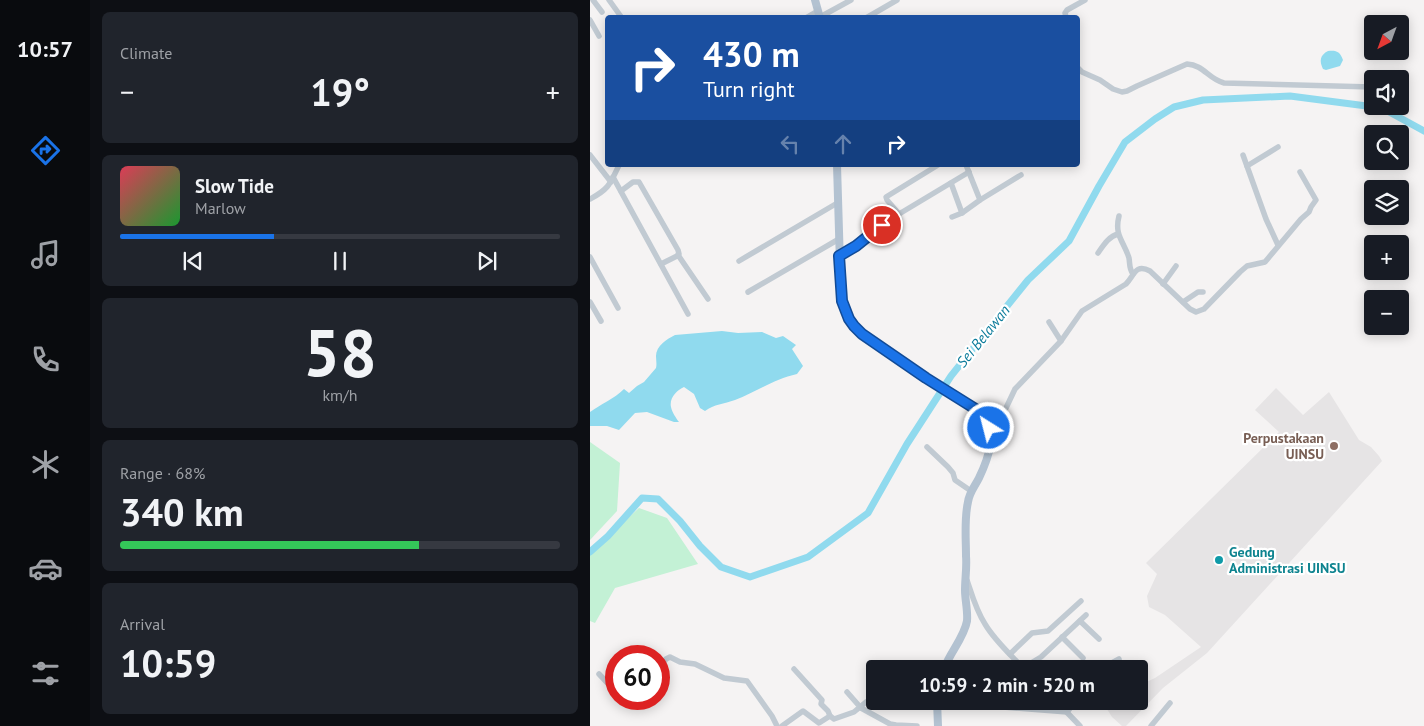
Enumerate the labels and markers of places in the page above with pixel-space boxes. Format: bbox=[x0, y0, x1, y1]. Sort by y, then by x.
pin bbox=[861, 204, 903, 246]
place label: Perpustakaan UINSU bbox=[1243, 429, 1324, 463]
marker: Perpustakaan UINSU bbox=[1328, 440, 1340, 452]
place label: Gedung Administrasi UINSU bbox=[1229, 543, 1345, 577]
marker: Gedung Administrasi UINSU bbox=[1213, 554, 1225, 566]

